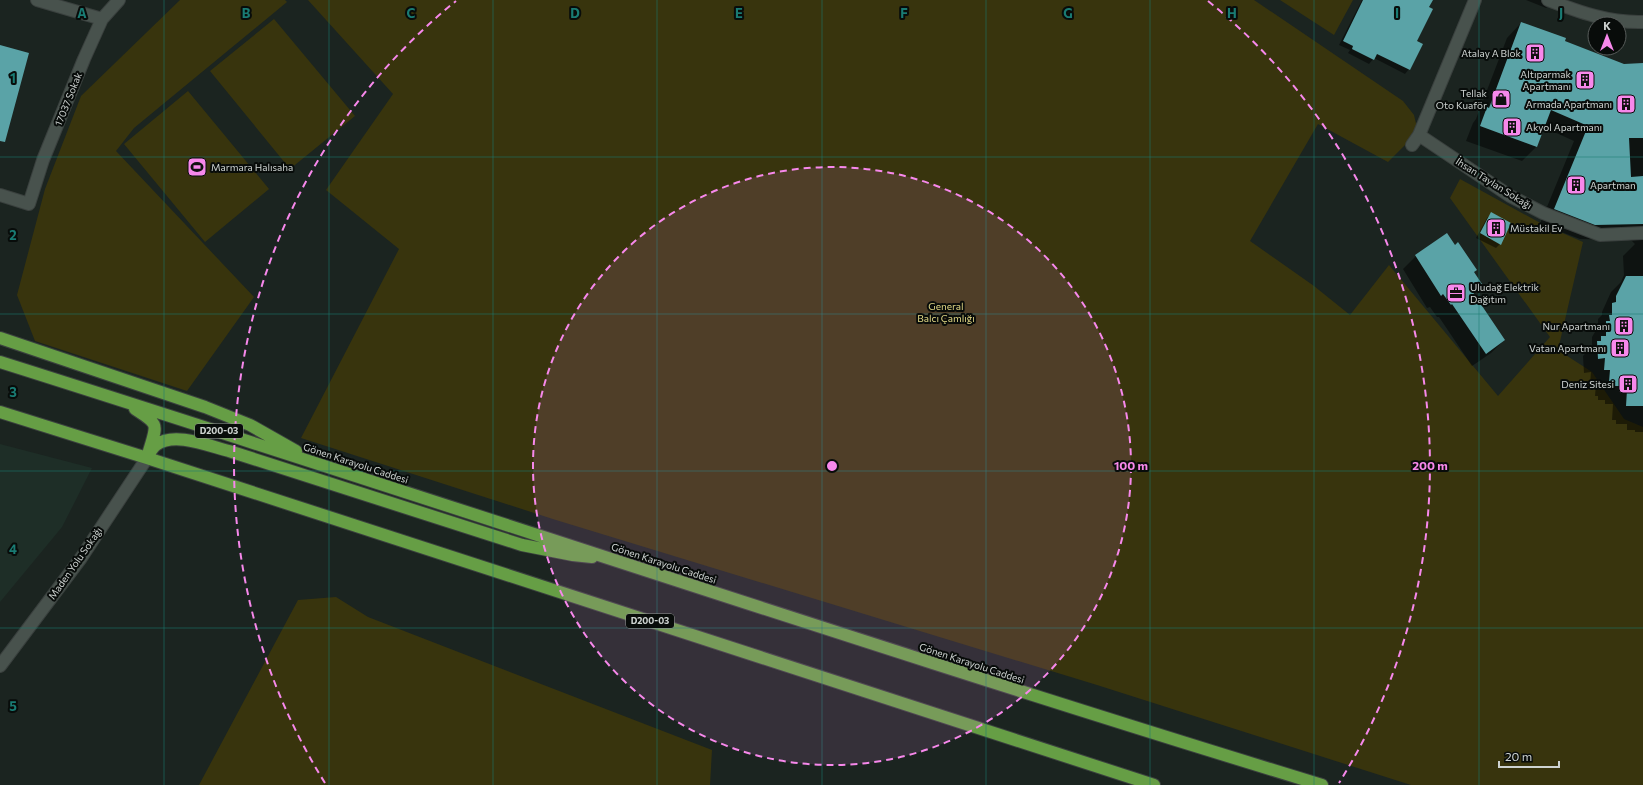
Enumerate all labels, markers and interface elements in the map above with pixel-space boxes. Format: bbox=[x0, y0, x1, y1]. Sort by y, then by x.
text: A bbox=[77, 5, 87, 21]
text: B bbox=[242, 5, 251, 21]
text: C bbox=[407, 5, 416, 21]
text: D bbox=[570, 5, 580, 21]
text: E bbox=[735, 5, 743, 21]
text: F bbox=[900, 5, 908, 21]
text: G bbox=[1063, 5, 1073, 21]
text: H bbox=[1227, 5, 1237, 21]
text: I bbox=[1395, 5, 1399, 21]
text: J bbox=[1559, 5, 1563, 21]
north arrow bbox=[1587, 16, 1627, 56]
text: K bbox=[1603, 19, 1611, 32]
building icon: Atalay A Blok bbox=[1524, 42, 1546, 64]
place label: Atalay A Blok bbox=[1461, 47, 1522, 59]
place label: Altıparmak Apartmanı bbox=[1520, 68, 1572, 92]
building icon: Altıparmak Apartmanı bbox=[1574, 69, 1596, 91]
text: 1 bbox=[10, 70, 16, 86]
street label: 17037 Sokak bbox=[52, 70, 84, 128]
place label: Tellak Oto Kuaför bbox=[1436, 87, 1488, 111]
shop icon: Tellak Oto Kuaför bbox=[1490, 88, 1512, 110]
building icon: Armada Apartmanı bbox=[1615, 93, 1637, 115]
place label: Armada Apartmanı bbox=[1526, 98, 1612, 110]
building icon: Akyol Apartmanı bbox=[1501, 116, 1523, 138]
place label: Akyol Apartmanı bbox=[1526, 121, 1602, 133]
street label: İhsan Taylan Sokağı bbox=[1454, 155, 1534, 211]
sports icon: Marmara Halısaha bbox=[186, 156, 208, 178]
place label: Marmara Halısaha bbox=[211, 161, 293, 173]
building icon: Apartman bbox=[1565, 174, 1587, 196]
place label: Apartman bbox=[1590, 179, 1636, 191]
building icon: Müstakil Ev bbox=[1485, 217, 1507, 239]
place label: Müstakil Ev bbox=[1510, 222, 1562, 234]
text: 2 bbox=[9, 227, 17, 243]
place label: Uludağ Elektrik Dağıtım bbox=[1470, 281, 1540, 305]
office icon: Uludağ Elektrik Dağıtım bbox=[1445, 282, 1467, 304]
park label: General Balcı Çamlığı bbox=[917, 300, 975, 324]
building icon: Nur Apartmanı bbox=[1613, 315, 1635, 337]
place label: Nur Apartmanı bbox=[1543, 320, 1610, 332]
building icon: Vatan Apartmanı bbox=[1609, 337, 1631, 359]
place label: Vatan Apartmanı bbox=[1529, 342, 1606, 354]
building icon: Deniz Sitesi bbox=[1617, 373, 1639, 395]
place label: Deniz Sitesi bbox=[1561, 378, 1614, 390]
text: 3 bbox=[9, 384, 17, 400]
road number: D200-03 bbox=[195, 424, 243, 438]
street label: Gönen Karayolu Caddesi bbox=[302, 440, 410, 486]
text: 100 m bbox=[1114, 458, 1148, 472]
text: 200 m bbox=[1412, 458, 1448, 472]
centre of rings bbox=[825, 459, 839, 473]
street label: Maden Yolu Sokağı bbox=[46, 525, 104, 601]
street label: Gönen Karayolu Caddesi bbox=[610, 540, 718, 586]
text: 4 bbox=[9, 541, 17, 557]
road number: D200-03 bbox=[626, 614, 674, 628]
street label: Gönen Karayolu Caddesi bbox=[918, 640, 1026, 686]
text: 5 bbox=[9, 698, 17, 714]
scale bar bbox=[1499, 743, 1559, 769]
text: 20 m bbox=[1505, 749, 1532, 763]

